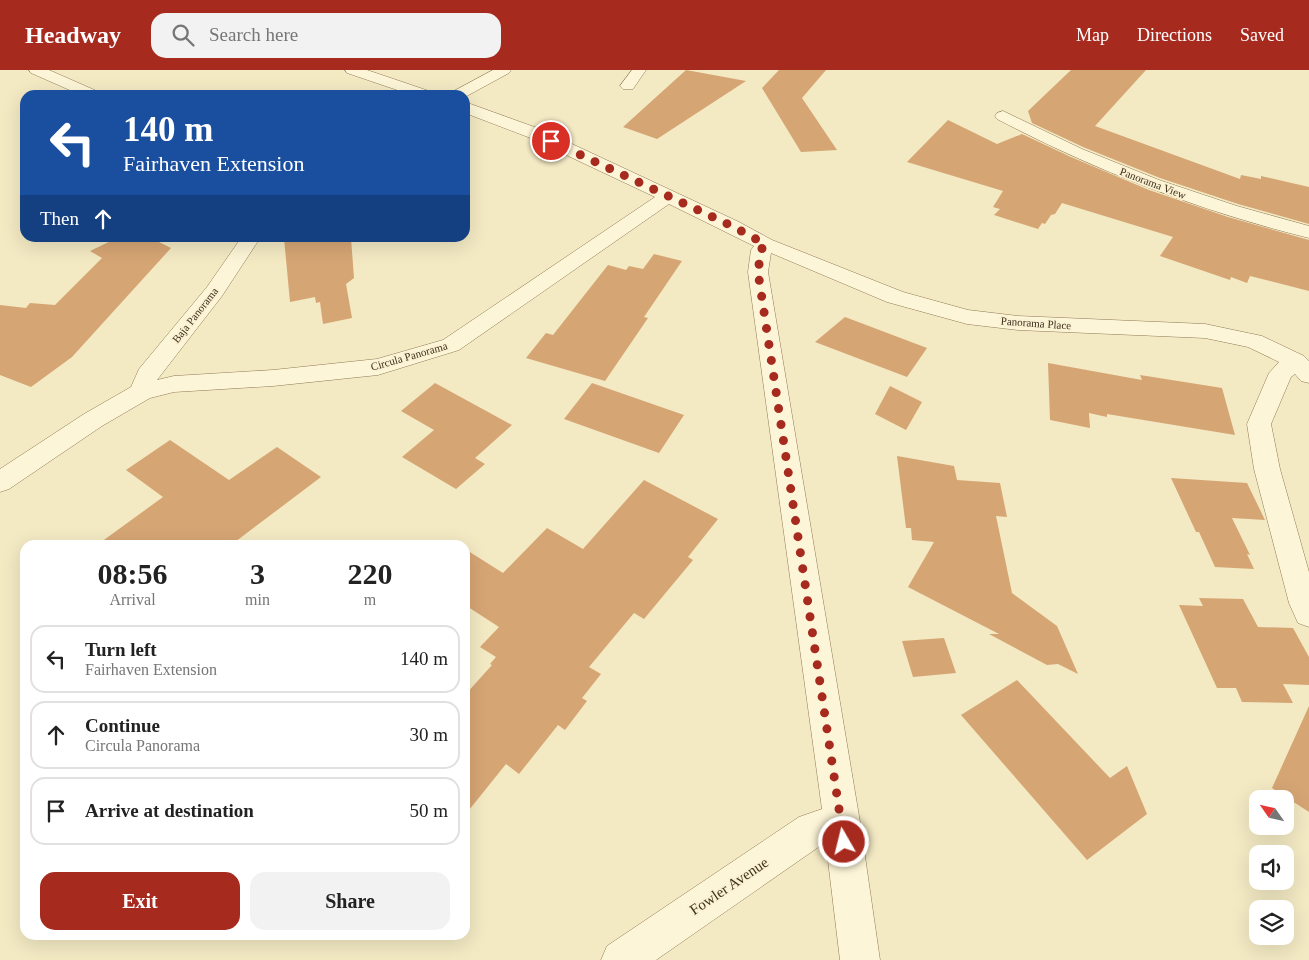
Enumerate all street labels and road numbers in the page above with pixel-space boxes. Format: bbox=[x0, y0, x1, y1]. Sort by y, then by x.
street label: Panorama View bbox=[1118, 165, 1188, 201]
street label: Baja Panorama bbox=[170, 285, 220, 345]
street label: Panorama Place bbox=[1000, 315, 1072, 331]
street label: Circula Panorama bbox=[369, 339, 449, 373]
street label: Fowler Avenue bbox=[687, 854, 771, 918]

